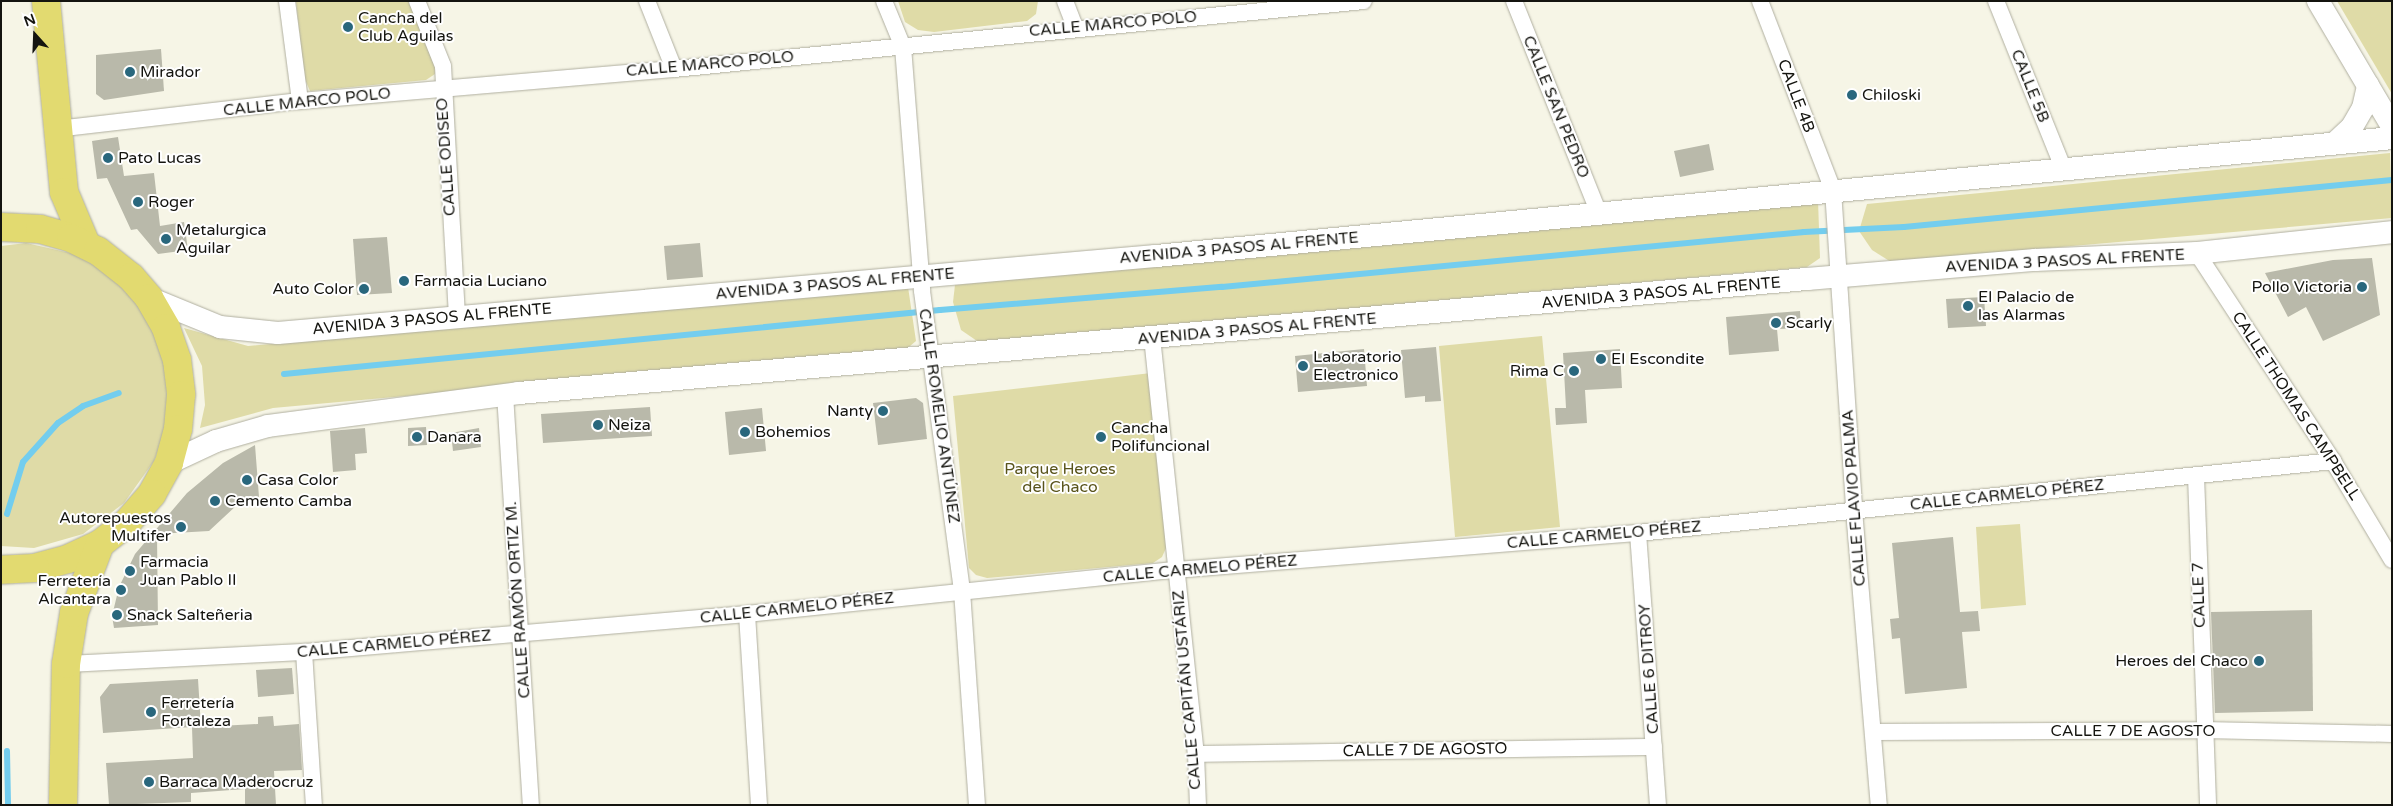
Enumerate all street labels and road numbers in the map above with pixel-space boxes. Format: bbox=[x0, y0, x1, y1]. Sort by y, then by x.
street label: CALLE MARCO POLO bbox=[1028, 7, 1198, 41]
street label: CALLE SAN PEDRO bbox=[1519, 33, 1593, 181]
street label: CALLE MARCO POLO bbox=[625, 47, 795, 81]
street label: CALLE 5B bbox=[2007, 47, 2053, 125]
street label: CALLE 4B bbox=[1773, 57, 1819, 135]
street label: CALLE MARCO POLO bbox=[222, 84, 392, 120]
street label: CALLE ODISEO bbox=[432, 97, 460, 217]
street label: AVENIDA 3 PASOS AL FRENTE bbox=[1118, 228, 1360, 268]
street label: AVENIDA 3 PASOS AL FRENTE bbox=[1945, 245, 2185, 277]
street label: AVENIDA 3 PASOS AL FRENTE bbox=[714, 264, 956, 304]
street label: AVENIDA 3 PASOS AL FRENTE bbox=[1540, 273, 1782, 313]
street label: AVENIDA 3 PASOS AL FRENTE bbox=[311, 299, 553, 339]
street label: CALLE ROMELIO ANTÚNEZ bbox=[914, 307, 964, 525]
street label: CALLE THOMAS CAMPBELL bbox=[2228, 308, 2364, 504]
street label: AVENIDA 3 PASOS AL FRENTE bbox=[1136, 309, 1378, 349]
street label: CALLE FLAVIO PALMA bbox=[1838, 409, 1870, 587]
street label: CALLE CARMELO PÉREZ bbox=[1909, 475, 2105, 515]
street label: CALLE RAMÓN ORTIZ M. bbox=[502, 501, 534, 699]
street label: CALLE CARMELO PÉREZ bbox=[1506, 517, 1702, 553]
street label: CALLE CARMELO PÉREZ bbox=[1102, 551, 1298, 587]
street label: CALLE 7 bbox=[2188, 562, 2210, 628]
street label: CALLE CARMELO PÉREZ bbox=[699, 588, 895, 628]
street label: CALLE CAPITÁN USTÁRIZ bbox=[1169, 589, 1205, 791]
street label: CALLE 6 DITROY bbox=[1635, 603, 1663, 735]
street label: CALLE CARMELO PÉREZ bbox=[296, 626, 492, 662]
street label: CALLE 7 DE AGOSTO bbox=[2051, 721, 2215, 741]
street label: CALLE 7 DE AGOSTO bbox=[1342, 739, 1508, 761]

